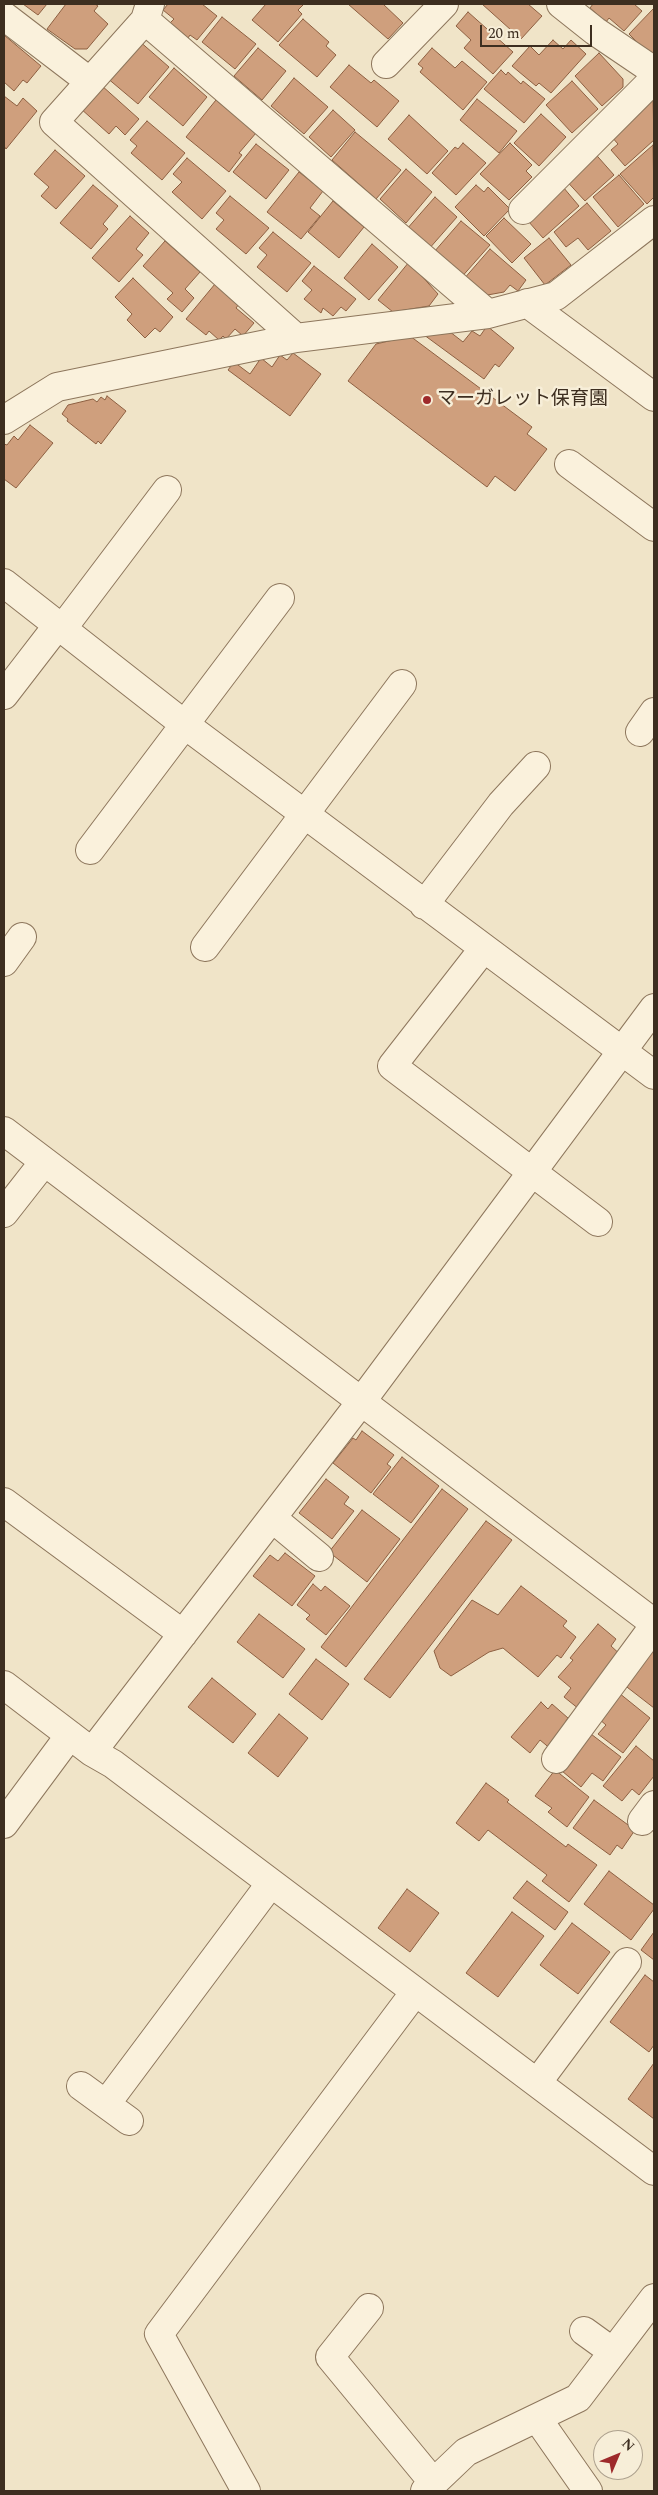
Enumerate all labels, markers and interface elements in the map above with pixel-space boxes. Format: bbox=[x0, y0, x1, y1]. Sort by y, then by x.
scale bar bbox=[483, 15, 596, 47]
text: 20 m bbox=[488, 22, 520, 45]
place label: マーガレット保育園 bbox=[437, 389, 608, 411]
marker: マーガレット保育園 bbox=[421, 394, 433, 406]
north arrow bbox=[593, 2430, 643, 2480]
text: N bbox=[617, 2433, 640, 2456]

